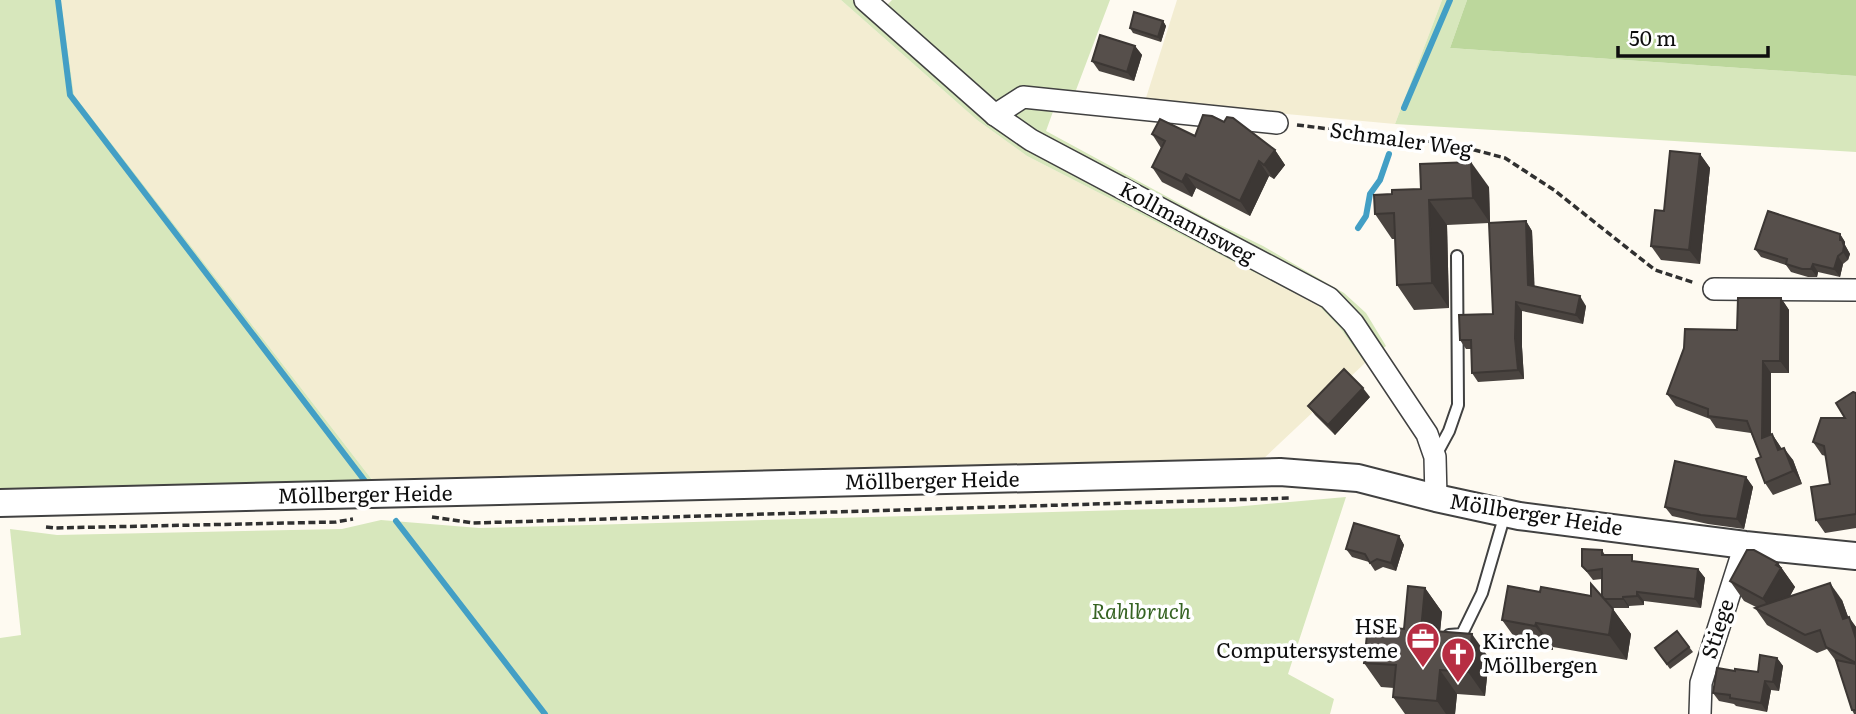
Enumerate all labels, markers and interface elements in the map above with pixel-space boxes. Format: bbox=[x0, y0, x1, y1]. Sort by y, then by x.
scale bar bbox=[1618, 14, 1769, 58]
text: 50 m bbox=[1629, 21, 1676, 52]
street label: Schmaler Weg bbox=[1328, 112, 1475, 163]
street label: Kollmannsweg bbox=[1115, 172, 1262, 270]
street label: Möllberger Heide bbox=[844, 461, 1020, 496]
street label: Möllberger Heide bbox=[277, 475, 453, 510]
street label: Möllberger Heide bbox=[1448, 484, 1625, 542]
park label: Rahlbruch bbox=[1091, 594, 1191, 625]
street label: Stiege bbox=[1691, 594, 1740, 662]
place label: HSE Computersysteme bbox=[1216, 609, 1398, 664]
office icon: HSE Computersysteme bbox=[1404, 620, 1442, 669]
place label: Kirche Möllbergen bbox=[1482, 624, 1598, 679]
church icon: Kirche Möllbergen bbox=[1439, 635, 1477, 684]

